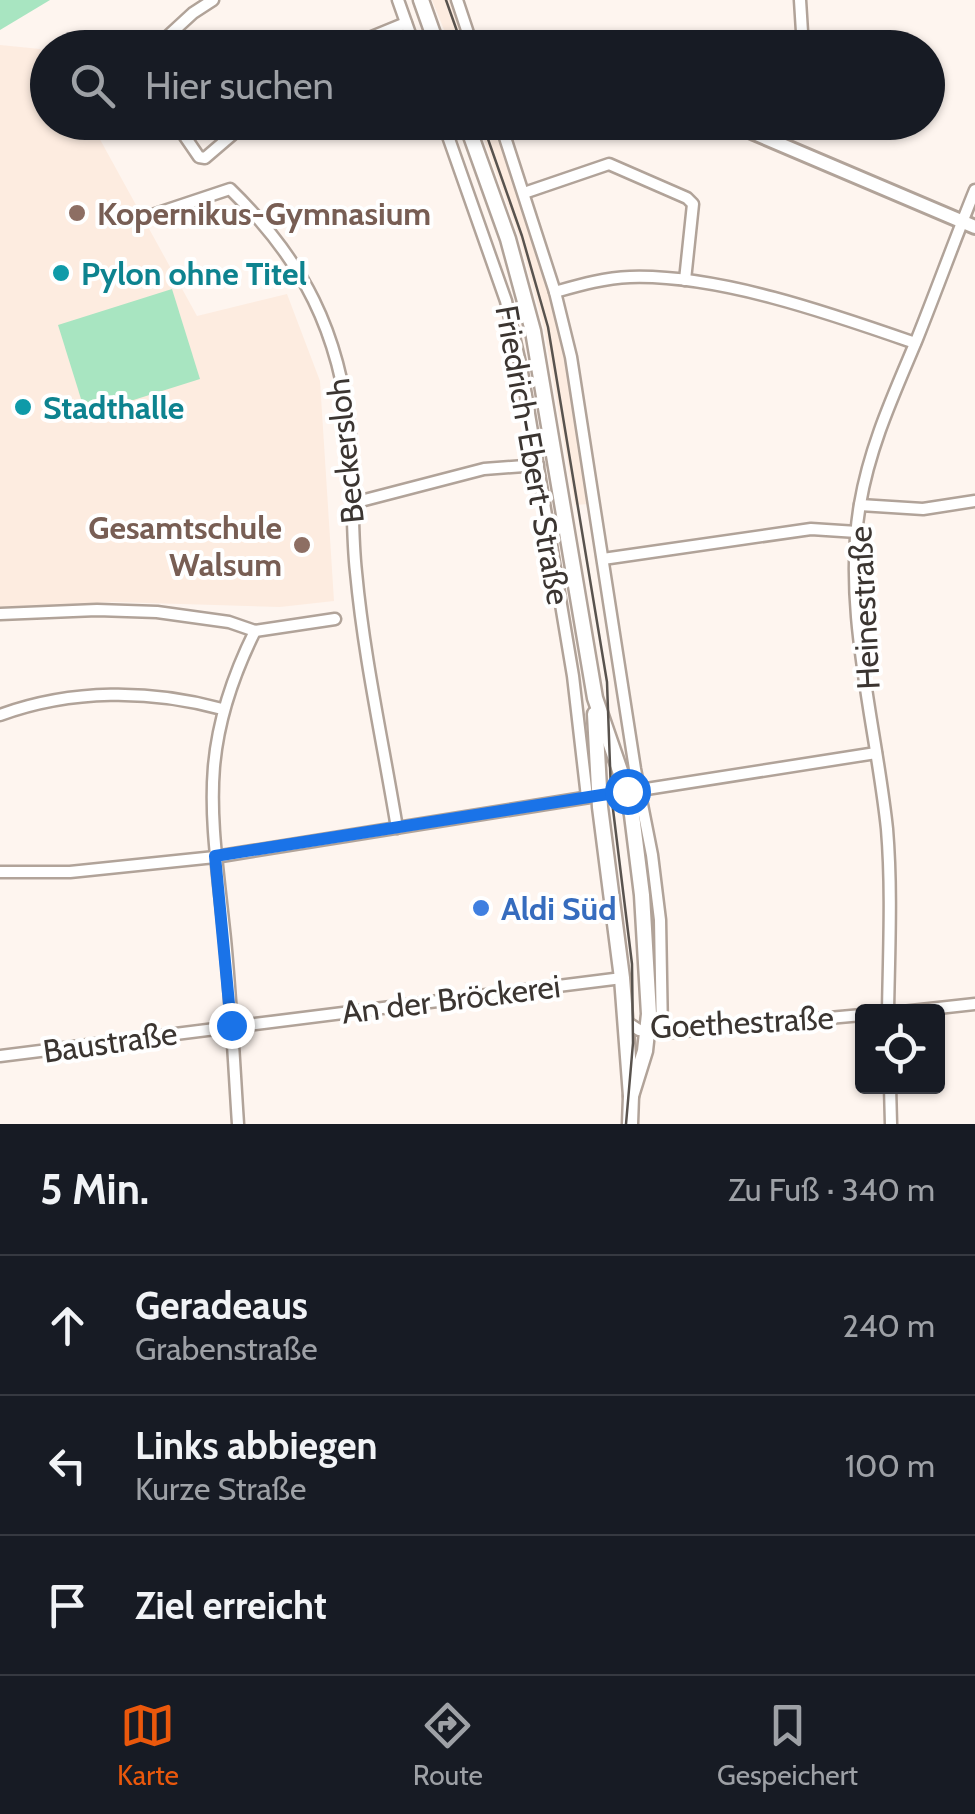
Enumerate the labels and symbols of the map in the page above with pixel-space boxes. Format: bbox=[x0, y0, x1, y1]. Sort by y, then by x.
place label: Kopernikus-Gymnasium bbox=[97, 194, 431, 233]
marker: Kopernikus-Gymnasium bbox=[66, 202, 88, 224]
place label: Pylon ohne Titel bbox=[81, 254, 307, 293]
marker: Pylon ohne Titel bbox=[50, 262, 72, 284]
street label: Friedrich-Ebert-Straße bbox=[487, 302, 579, 608]
street label: Beckersloh bbox=[318, 376, 372, 526]
place label: Stadthalle bbox=[43, 388, 184, 427]
marker: Stadthalle bbox=[12, 396, 34, 418]
place label: Gesamtschule Walsum bbox=[88, 508, 282, 584]
street label: Heinestraße bbox=[840, 525, 888, 691]
marker: Gesamtschule Walsum bbox=[291, 534, 313, 556]
route start bbox=[605, 769, 651, 815]
place label: Aldi Süd bbox=[501, 889, 616, 928]
marker: Aldi Süd bbox=[470, 897, 492, 919]
street label: An der Bröckerei bbox=[340, 966, 562, 1032]
street label: Goethestraße bbox=[649, 998, 835, 1046]
route end bbox=[209, 1003, 255, 1049]
street label: Baustraße bbox=[40, 1013, 180, 1071]

